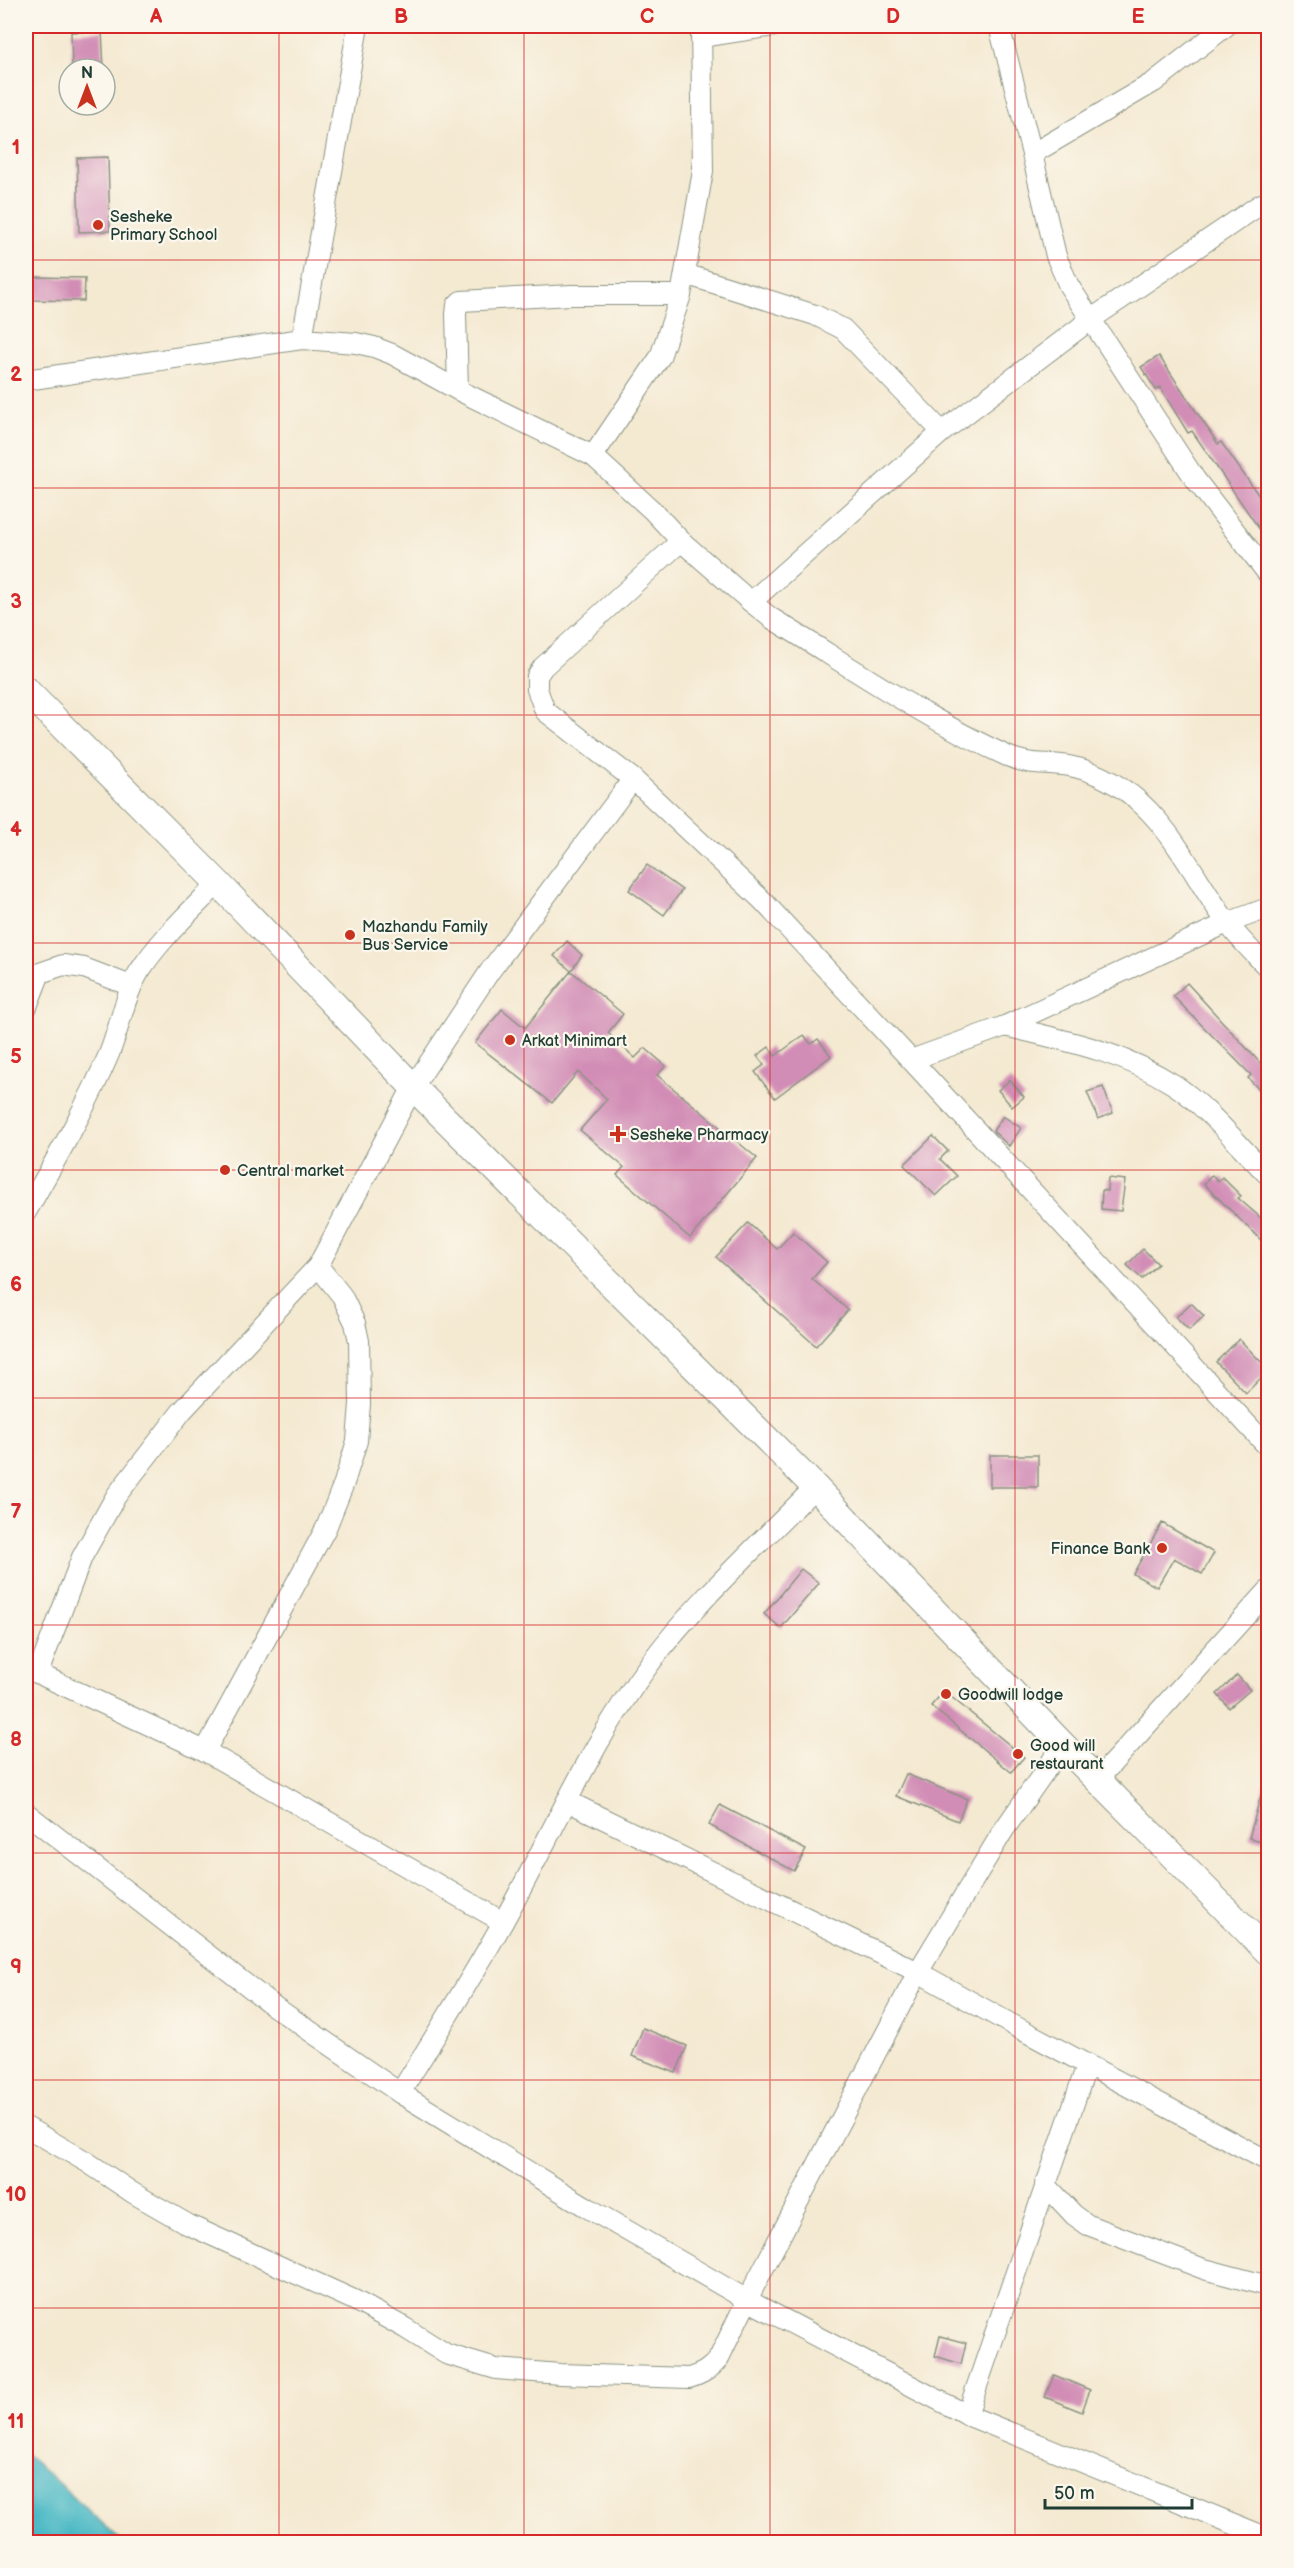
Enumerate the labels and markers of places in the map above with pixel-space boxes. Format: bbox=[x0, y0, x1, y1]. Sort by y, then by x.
place label: Sesheke Primary School bbox=[110, 208, 217, 245]
marker: Sesheke Primary School bbox=[91, 218, 105, 232]
place label: Mazhandu Family Bus Service bbox=[362, 918, 488, 955]
marker: Mazhandu Family Bus Service bbox=[343, 928, 357, 942]
place label: Arkat Minimart bbox=[522, 1032, 627, 1051]
marker: Arkat Minimart bbox=[503, 1033, 517, 1047]
place label: Sesheke Pharmacy bbox=[630, 1126, 769, 1145]
marker: Sesheke Pharmacy bbox=[611, 1127, 625, 1141]
place label: Central market bbox=[237, 1162, 344, 1181]
marker: Central market bbox=[218, 1163, 232, 1177]
place label: Finance Bank bbox=[1050, 1540, 1150, 1559]
marker: Finance Bank bbox=[1155, 1541, 1169, 1555]
place label: Goodwill lodge bbox=[958, 1686, 1064, 1705]
marker: Goodwill lodge bbox=[939, 1687, 953, 1701]
place label: Good will restaurant bbox=[1030, 1737, 1104, 1774]
marker: Good will restaurant bbox=[1011, 1747, 1025, 1761]

